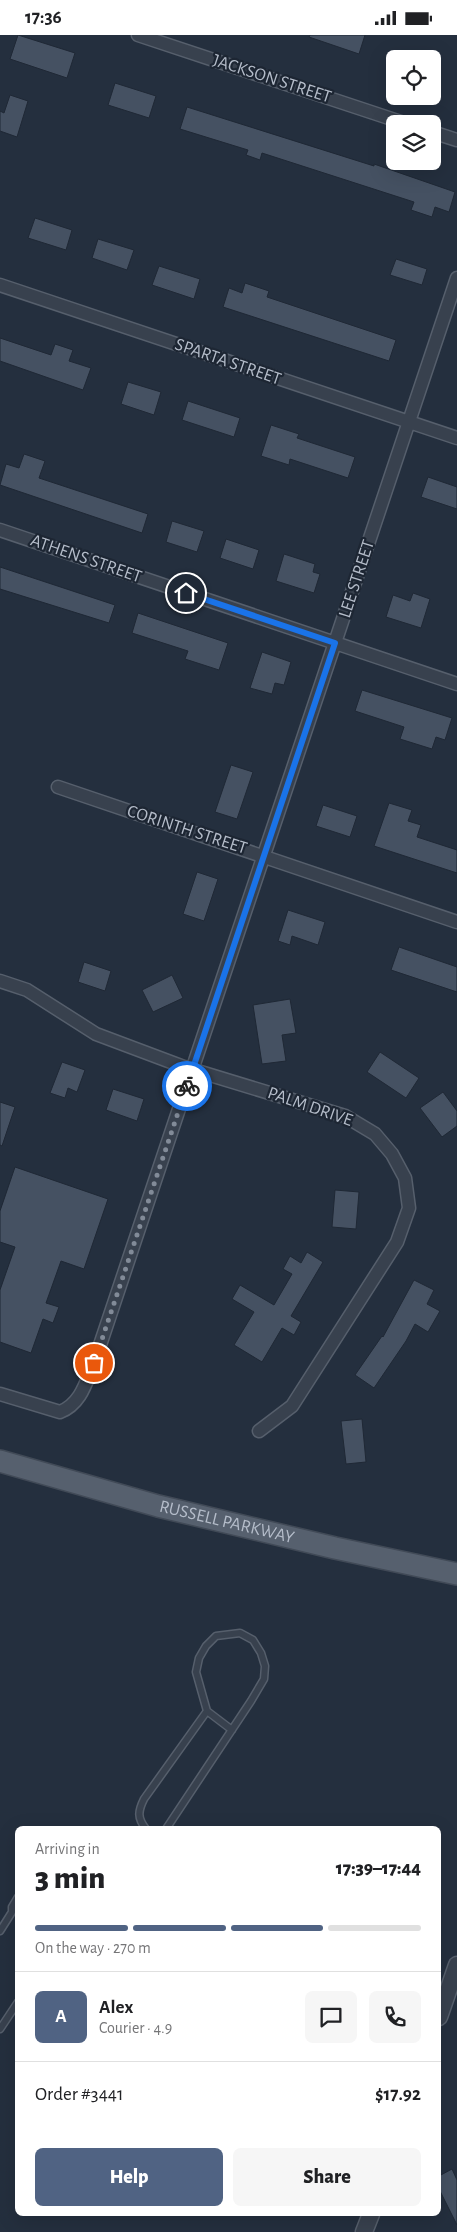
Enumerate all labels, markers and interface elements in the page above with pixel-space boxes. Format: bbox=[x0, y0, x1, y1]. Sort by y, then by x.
text: 17:36 bbox=[25, 8, 62, 27]
map controls bbox=[386, 50, 441, 170]
button: locate bbox=[386, 50, 441, 105]
street label: JACKSON STREET bbox=[211, 51, 334, 107]
button: layers bbox=[386, 115, 441, 170]
street label: SPARTA STREET bbox=[173, 335, 284, 389]
street label: ATHENS STREET bbox=[28, 532, 144, 586]
street label: LEE STREET bbox=[336, 538, 378, 620]
pin bbox=[165, 572, 207, 614]
icon: home bbox=[172, 579, 200, 607]
street label: CORINTH STREET bbox=[125, 802, 249, 858]
courier bbox=[162, 1061, 212, 1111]
icon: bike bbox=[173, 1072, 201, 1100]
street label: PALM DRIVE bbox=[265, 1084, 355, 1130]
pin bbox=[73, 1342, 115, 1384]
icon: bag bbox=[80, 1349, 108, 1377]
street label: RUSSELL PARKWAY bbox=[158, 1498, 297, 1547]
text: Arriving in bbox=[35, 1841, 100, 1857]
text: 17:39–17:44 bbox=[336, 1859, 421, 1878]
text: 3 min bbox=[35, 1862, 105, 1894]
text: On the way · 270 m bbox=[35, 1940, 151, 1956]
button: chat bbox=[305, 1991, 357, 2043]
button: phone bbox=[369, 1991, 421, 2043]
text: Alex bbox=[99, 1998, 133, 2017]
text: A bbox=[55, 2007, 67, 2026]
text: Courier · 4.9 bbox=[99, 2020, 172, 2036]
text: Order #3441 bbox=[35, 2085, 124, 2104]
text: $17.92 bbox=[375, 2085, 421, 2104]
button: Help bbox=[35, 2148, 223, 2206]
button: Share bbox=[233, 2148, 421, 2206]

